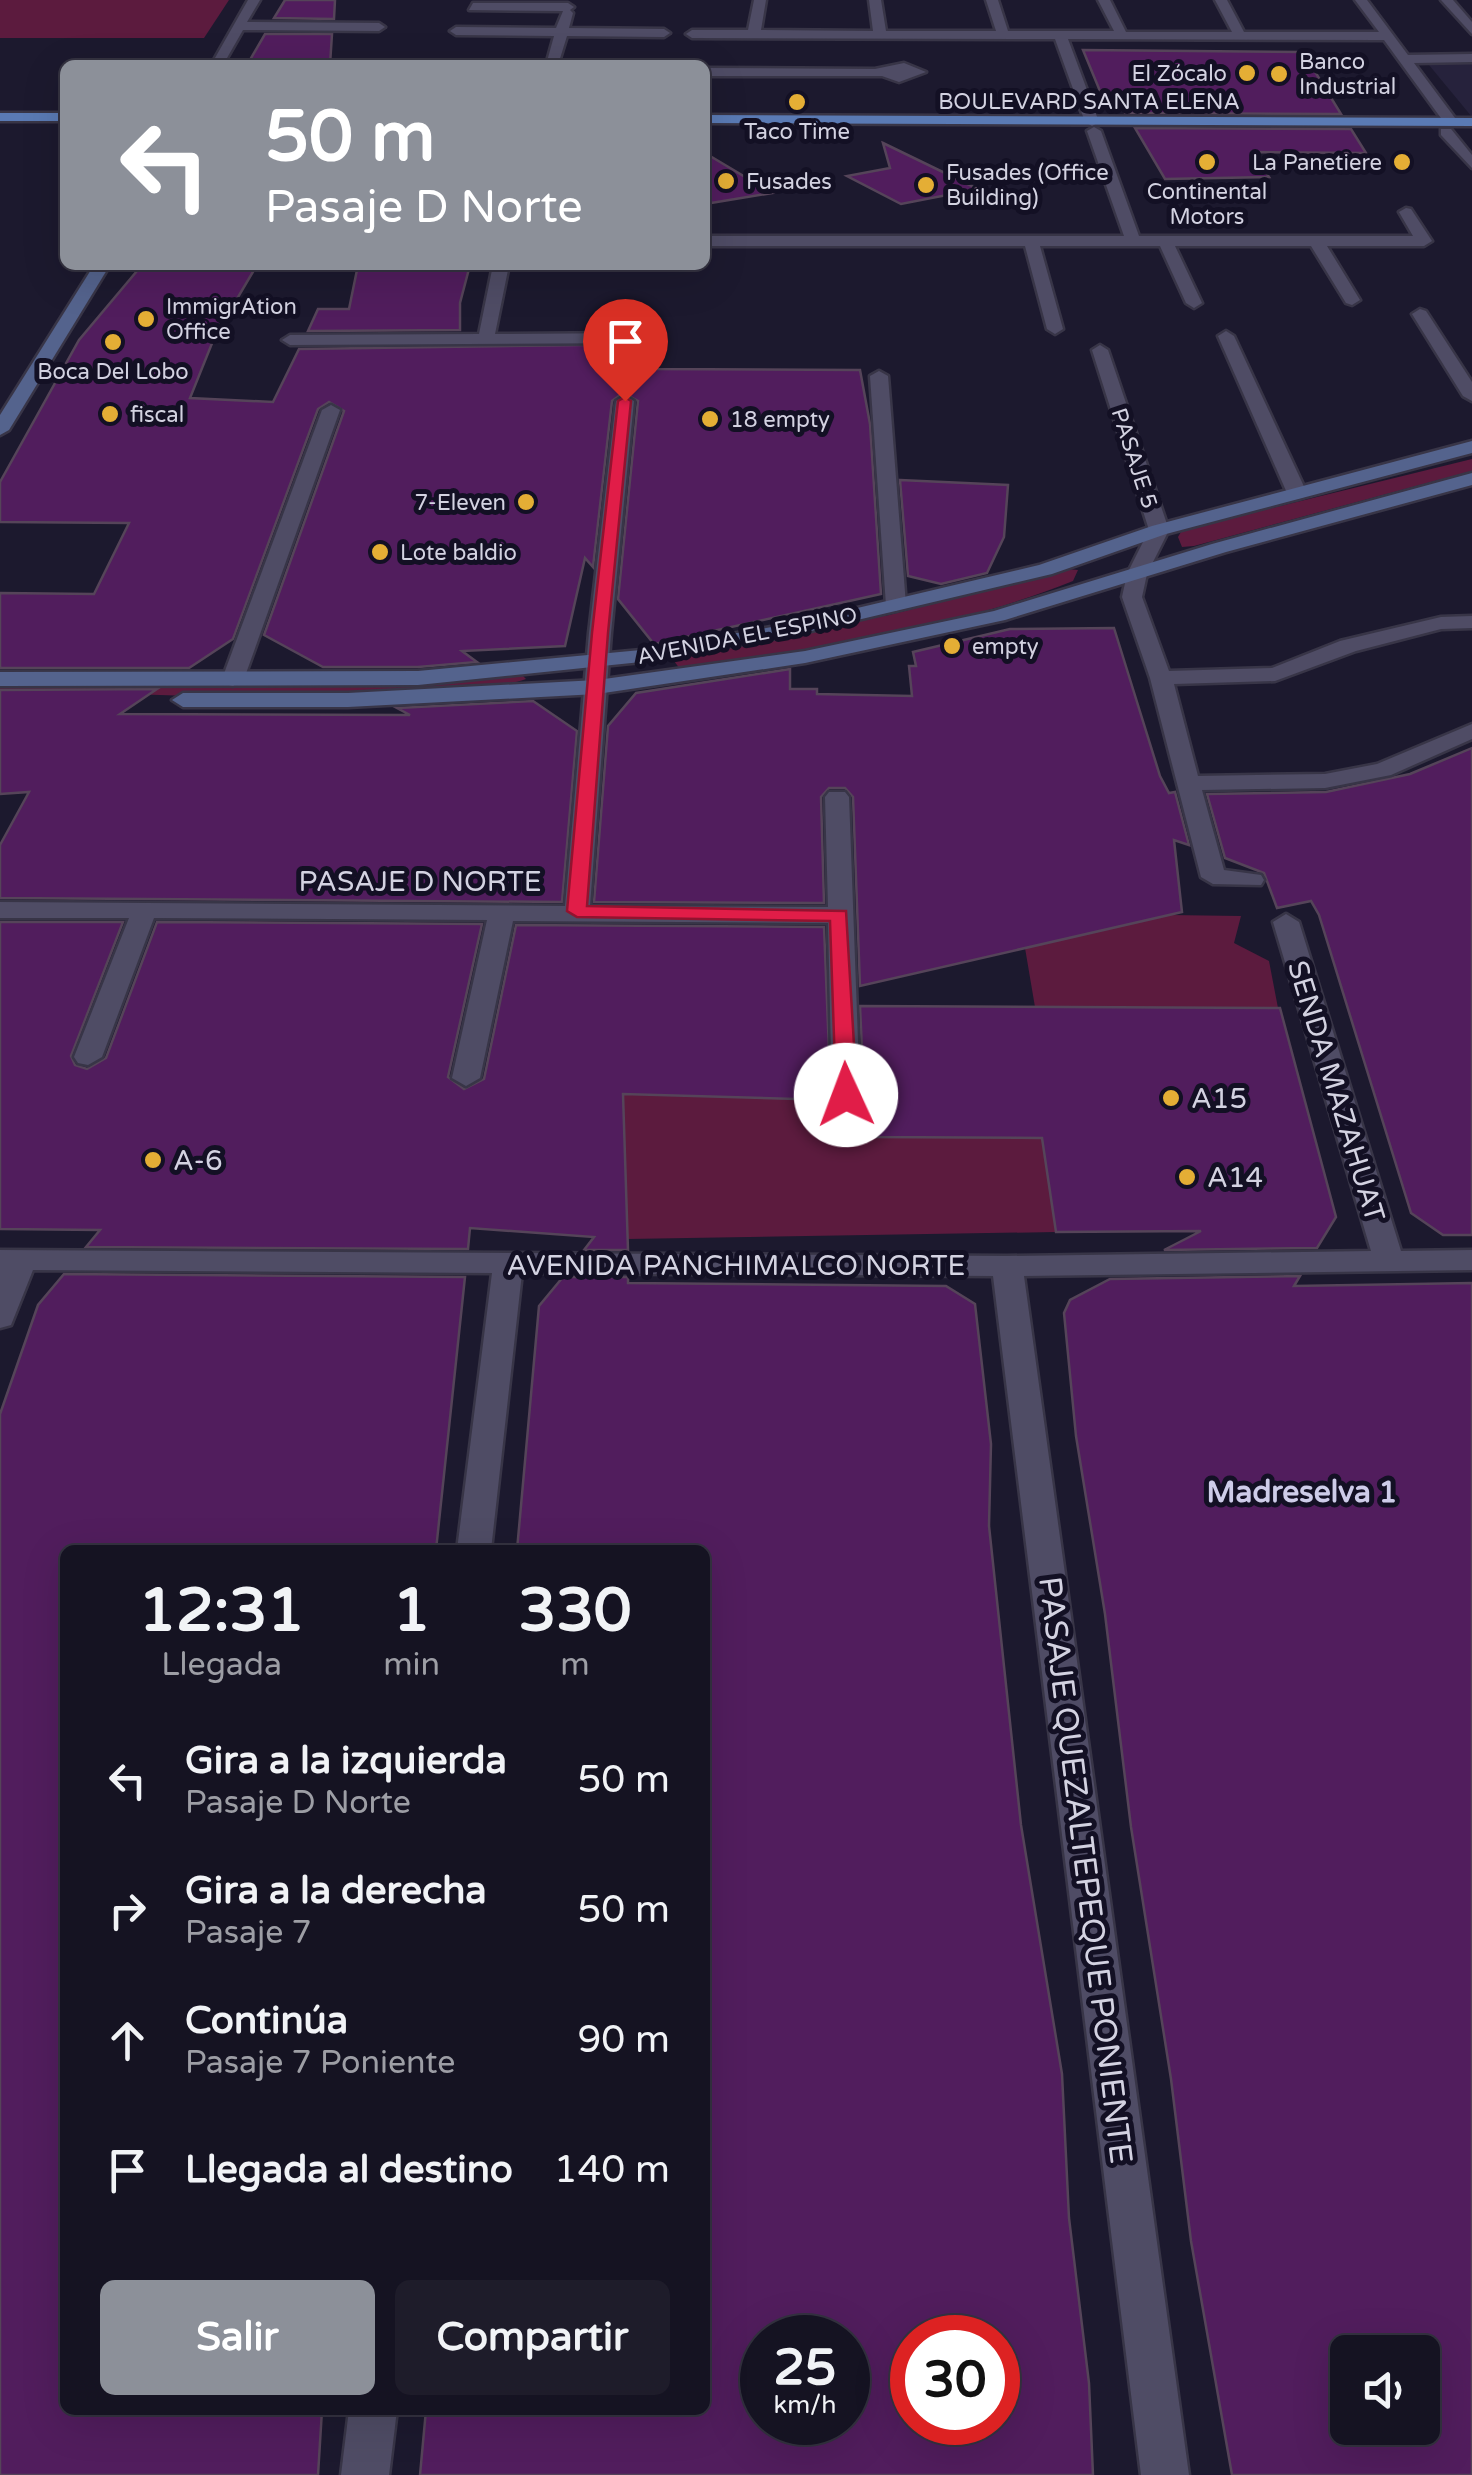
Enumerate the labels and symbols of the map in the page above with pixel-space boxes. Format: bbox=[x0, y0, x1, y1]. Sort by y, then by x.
place label: Banco Industrial bbox=[1299, 49, 1396, 100]
place label: El Zócalo bbox=[1131, 61, 1227, 87]
marker: El Zócalo bbox=[1236, 62, 1258, 84]
marker: Banco Industrial bbox=[1268, 63, 1290, 85]
street label: BOULEVARD SANTA ELENA bbox=[938, 89, 1240, 115]
marker: Taco Time bbox=[786, 91, 808, 113]
place label: Taco Time bbox=[744, 119, 850, 145]
place label: La Panetiere bbox=[1252, 150, 1382, 176]
marker: Continental Motors bbox=[1196, 151, 1218, 173]
marker: La Panetiere bbox=[1391, 151, 1413, 173]
place label: Fusades (Office Building) bbox=[946, 160, 1109, 211]
place label: Fusades bbox=[746, 169, 832, 195]
marker: Fusades bbox=[715, 170, 737, 192]
marker: Fusades (Office Building) bbox=[915, 174, 937, 196]
place label: Continental Motors bbox=[1147, 179, 1267, 230]
place label: ImmigrAtion Office bbox=[166, 294, 297, 345]
pin bbox=[583, 299, 668, 402]
marker: ImmigrAtion Office bbox=[135, 308, 157, 330]
marker: Boca Del Lobo bbox=[102, 331, 124, 353]
place label: Boca Del Lobo bbox=[37, 359, 189, 385]
place label: fiscal bbox=[130, 402, 184, 428]
marker: fiscal bbox=[99, 403, 121, 425]
street label: PASAJE 5 bbox=[1106, 405, 1162, 512]
place label: 18 empty bbox=[730, 407, 830, 433]
marker: 18 empty bbox=[699, 408, 721, 430]
place label: 7-Eleven bbox=[414, 490, 506, 516]
marker: 7-Eleven bbox=[515, 491, 537, 513]
place label: Lote baldio bbox=[400, 540, 517, 566]
marker: Lote baldio bbox=[369, 541, 391, 563]
street label: AVENIDA EL ESPINO bbox=[635, 602, 859, 670]
place label: empty bbox=[972, 634, 1039, 660]
marker: empty bbox=[941, 635, 963, 657]
street label: PASAJE D NORTE bbox=[298, 865, 542, 899]
street label: SENDA MAZAHUAT bbox=[1280, 957, 1392, 1226]
position arrow bbox=[794, 1043, 898, 1147]
place label: A15 bbox=[1191, 1082, 1247, 1116]
marker: A15 bbox=[1160, 1087, 1182, 1109]
place label: A-6 bbox=[173, 1144, 223, 1178]
marker: A-6 bbox=[142, 1149, 164, 1171]
place label: A14 bbox=[1207, 1161, 1263, 1195]
marker: A14 bbox=[1176, 1166, 1198, 1188]
street label: AVENIDA PANCHIMALCO NORTE bbox=[507, 1249, 965, 1283]
district label: Madreselva 1 bbox=[1207, 1474, 1397, 1511]
street label: PASAJE QUEZALTEPEQUE PONIENTE bbox=[1030, 1574, 1140, 2166]
speed limit sign: 30 bbox=[890, 2315, 1020, 2445]

